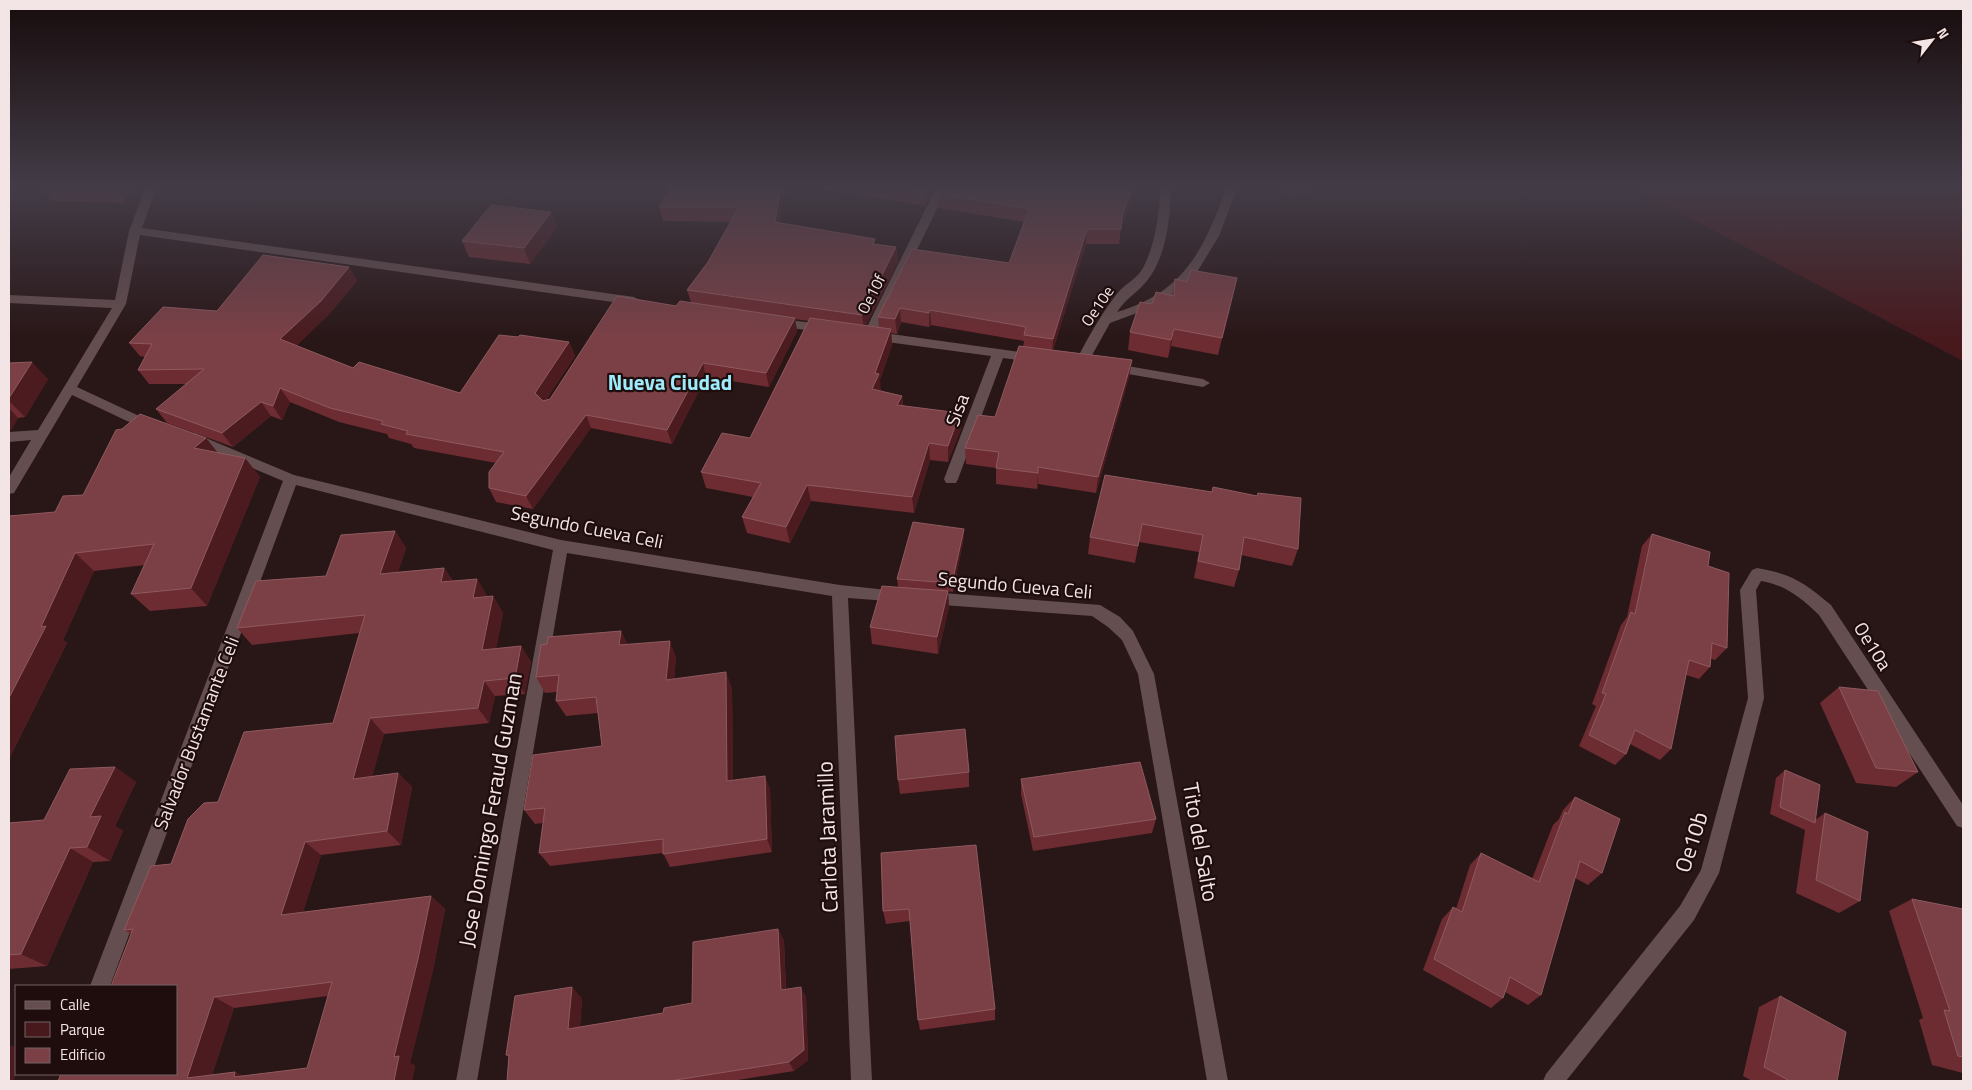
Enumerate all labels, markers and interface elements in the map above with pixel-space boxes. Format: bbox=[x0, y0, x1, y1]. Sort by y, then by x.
north arrow bbox=[1907, 15, 1957, 65]
text: N bbox=[1932, 23, 1955, 43]
street label: Oe10f bbox=[851, 269, 892, 318]
street label: Oe10e bbox=[1075, 281, 1119, 331]
district label: Nueva Ciudad bbox=[608, 366, 732, 398]
street label: Sisa bbox=[937, 389, 976, 430]
street label: Segundo Cueva Celi bbox=[508, 498, 666, 556]
street label: Segundo Cueva Celi bbox=[937, 563, 1093, 606]
street label: Oe10a bbox=[1847, 616, 1900, 676]
street label: Salvador Bustamante Celi bbox=[145, 632, 246, 834]
street label: Jose Domingo Feraud Guzman bbox=[449, 670, 531, 950]
street label: Carlota Jaramillo bbox=[807, 761, 847, 913]
street label: Tito del Salto bbox=[1174, 780, 1228, 904]
street label: Oe10b bbox=[1665, 807, 1717, 877]
legend bbox=[15, 985, 178, 1075]
text: Calle bbox=[60, 993, 90, 1016]
text: Parque bbox=[60, 1018, 105, 1041]
text: Edificio bbox=[60, 1043, 105, 1066]

